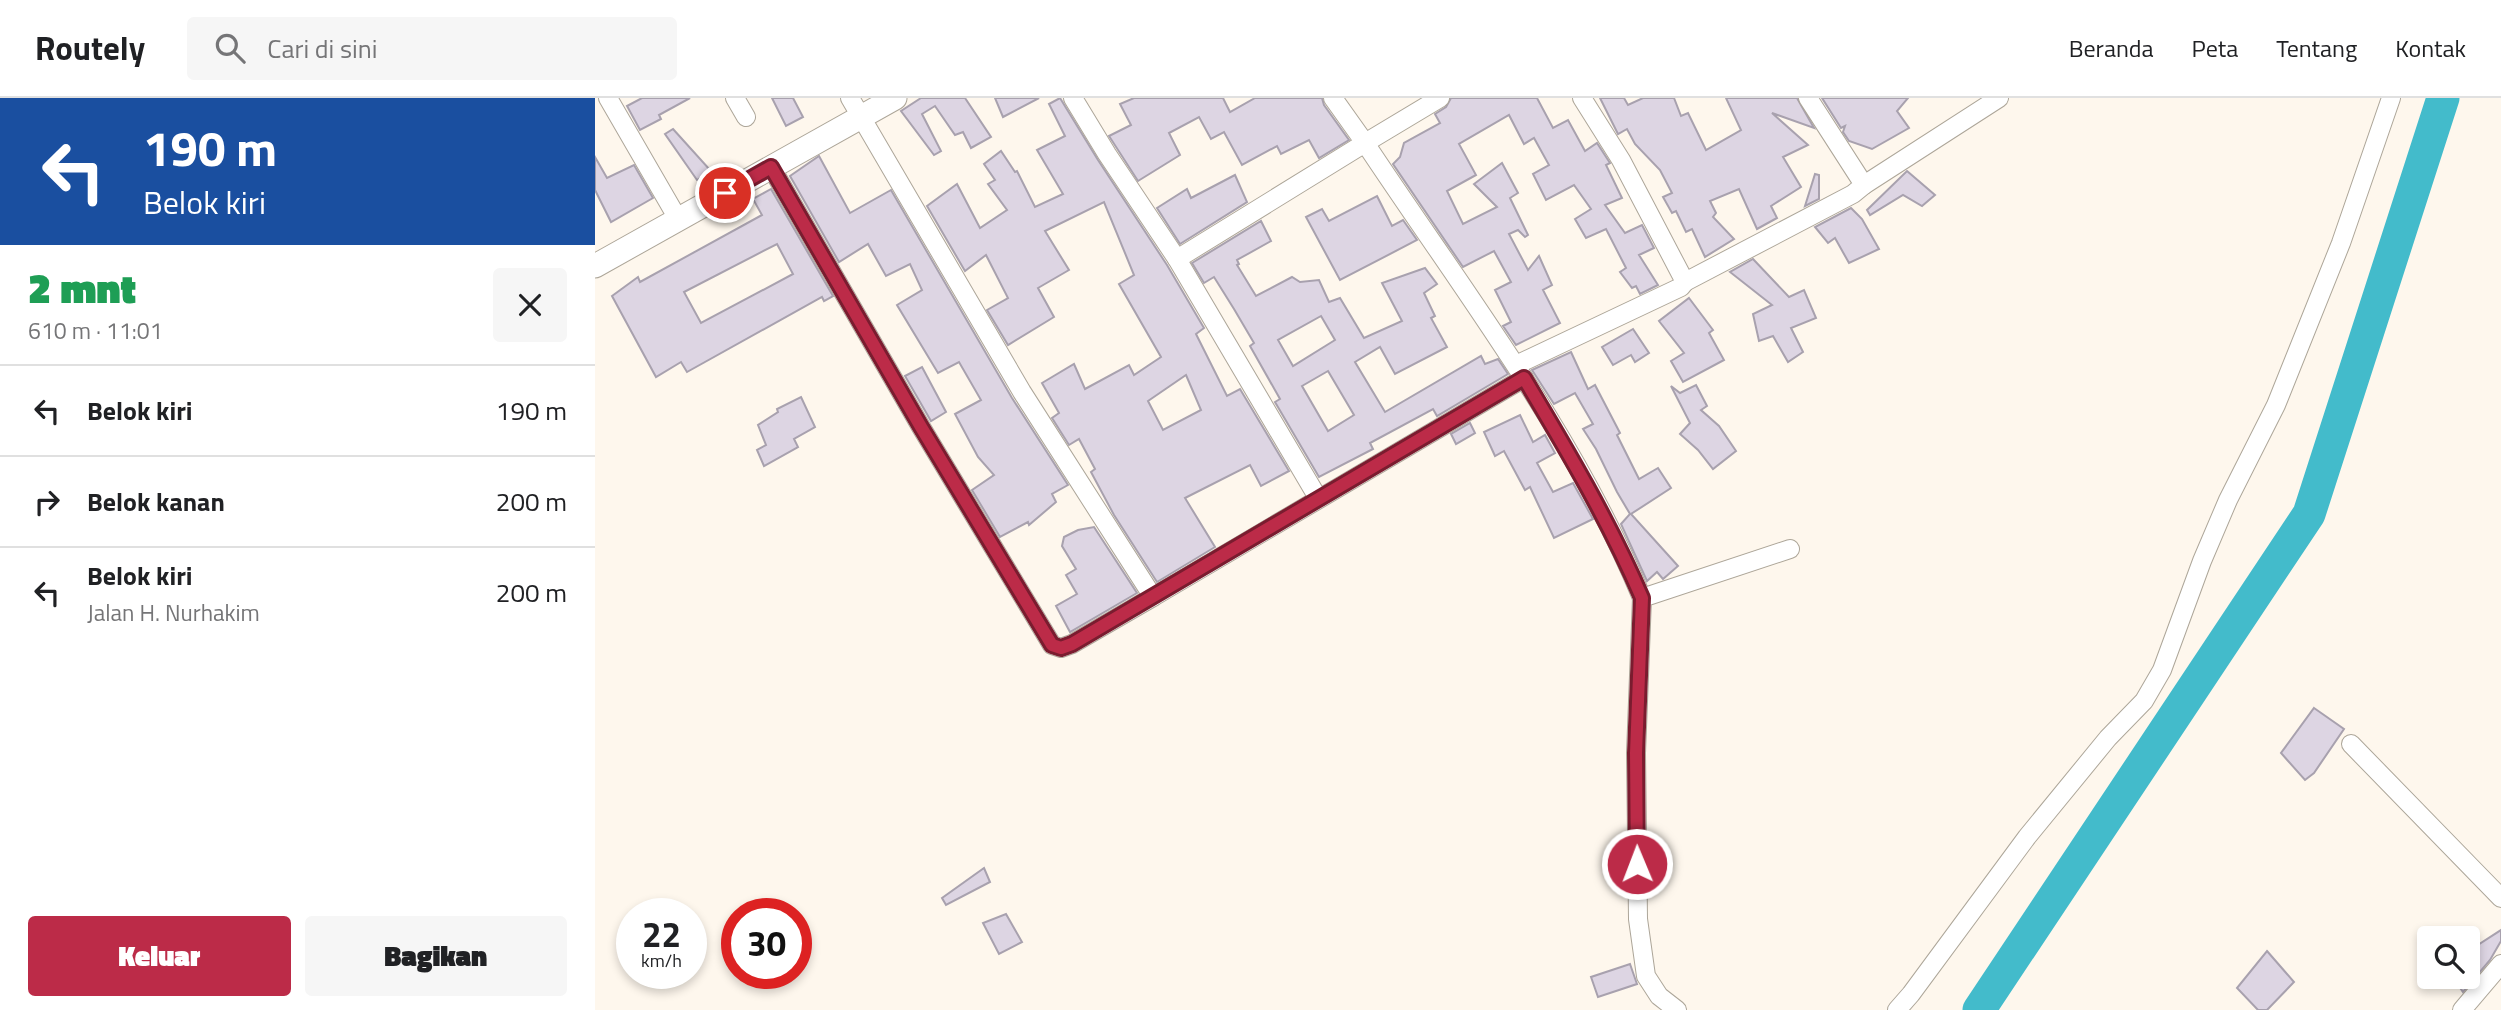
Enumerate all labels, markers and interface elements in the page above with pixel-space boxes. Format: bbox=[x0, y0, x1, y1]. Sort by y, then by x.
search box bbox=[187, 17, 677, 80]
text: Routely bbox=[35, 23, 145, 73]
icon: search bbox=[211, 29, 249, 67]
text: Cari di sini bbox=[267, 29, 377, 68]
text: Beranda bbox=[2069, 30, 2154, 66]
text: Peta bbox=[2192, 30, 2238, 66]
text: Tentang bbox=[2276, 30, 2357, 66]
text: Kontak bbox=[2395, 30, 2466, 66]
text: 190 m bbox=[143, 110, 277, 185]
icon: left bbox=[28, 126, 119, 217]
pin bbox=[695, 163, 755, 223]
icon: arrive bbox=[706, 174, 744, 212]
text: Belok kiri bbox=[143, 178, 266, 226]
text: 2 mnt bbox=[28, 255, 136, 319]
button: close bbox=[493, 268, 567, 342]
text: 610 m · 11:01 bbox=[28, 313, 163, 348]
text: Belok kiri bbox=[87, 391, 193, 430]
text: 190 m bbox=[496, 391, 567, 430]
icon: left bbox=[28, 392, 66, 430]
text: Belok kanan bbox=[87, 482, 225, 521]
text: 200 m bbox=[496, 482, 567, 521]
icon: right bbox=[28, 483, 66, 521]
text: Belok kiri bbox=[87, 556, 193, 595]
text: 200 m bbox=[496, 573, 567, 612]
icon: left bbox=[28, 574, 66, 612]
text: Jalan H. Nurhakim bbox=[87, 595, 260, 630]
position arrow bbox=[1600, 827, 1674, 901]
speed limit sign: 30 bbox=[721, 898, 812, 989]
text: 22 bbox=[642, 907, 681, 961]
button: Keluar bbox=[28, 916, 291, 996]
button: Bagikan bbox=[305, 916, 567, 996]
map controls bbox=[2417, 926, 2480, 989]
button: search bbox=[2417, 926, 2480, 989]
text: km/h bbox=[641, 947, 682, 974]

